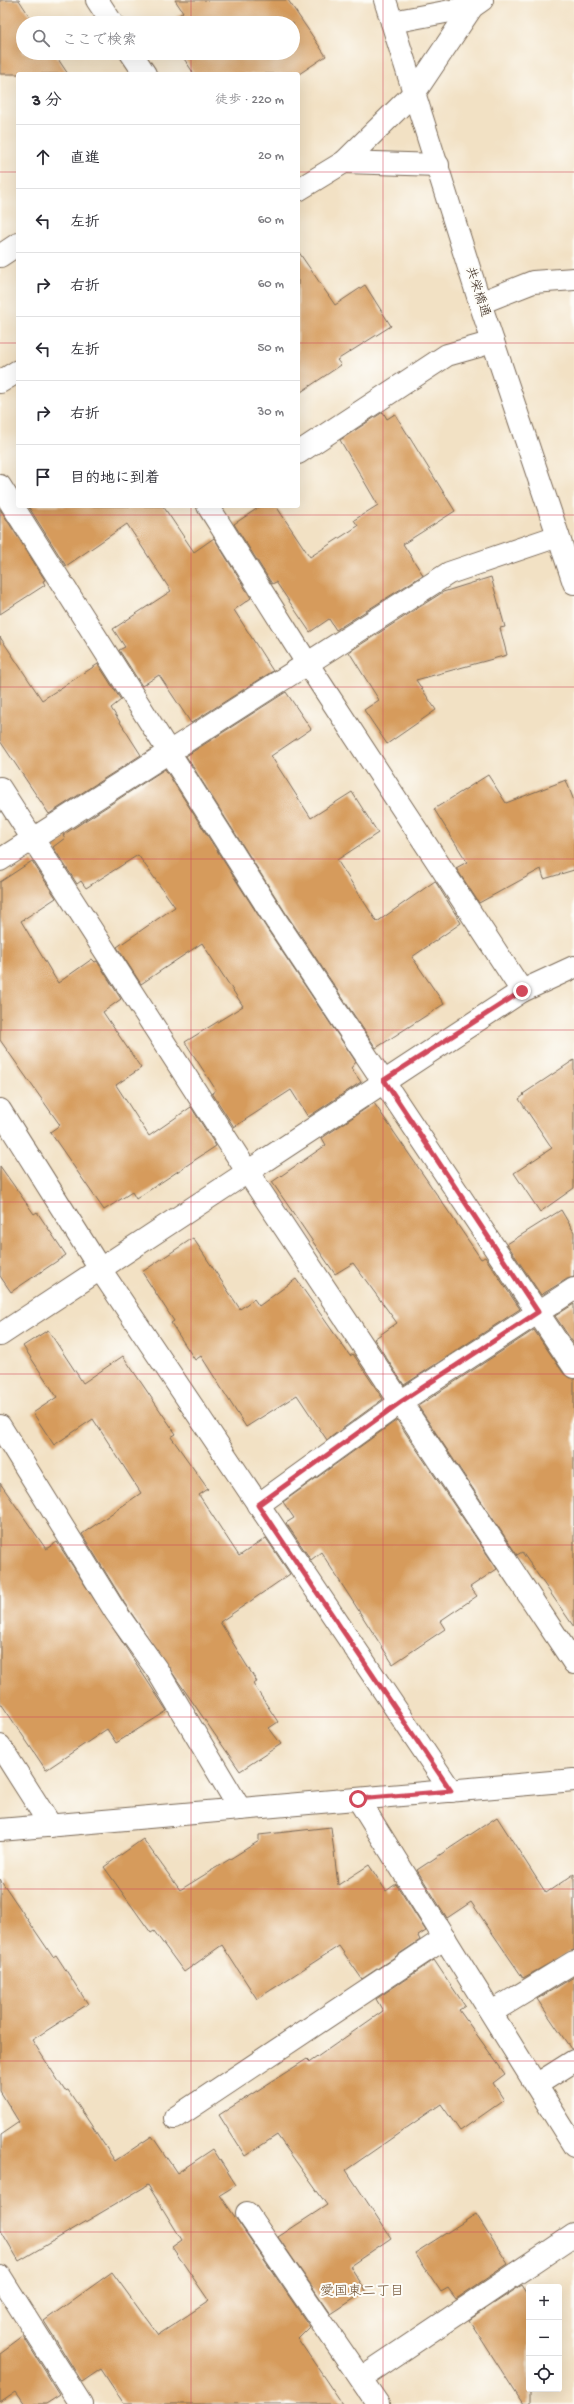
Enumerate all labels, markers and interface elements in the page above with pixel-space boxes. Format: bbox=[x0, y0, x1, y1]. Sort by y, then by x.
search box bbox=[16, 16, 300, 60]
icon: search bbox=[30, 27, 52, 49]
text: ここで検索 bbox=[62, 32, 137, 50]
text: 3 分 bbox=[32, 92, 62, 112]
text: 徒歩 · 220 m bbox=[215, 93, 284, 108]
icon: ahead bbox=[32, 146, 54, 168]
text: 20 m bbox=[258, 149, 284, 164]
text: 直進 bbox=[70, 150, 100, 168]
icon: left bbox=[32, 210, 54, 232]
text: 60 m bbox=[258, 213, 284, 228]
text: 左折 bbox=[70, 214, 100, 232]
street label: 共栄橋通 bbox=[462, 265, 493, 319]
icon: right bbox=[32, 274, 54, 296]
text: 60 m bbox=[258, 277, 284, 292]
text: 右折 bbox=[70, 278, 100, 296]
icon: left bbox=[32, 338, 54, 360]
text: 50 m bbox=[257, 341, 284, 356]
text: 左折 bbox=[70, 342, 100, 360]
icon: right bbox=[32, 402, 54, 424]
text: 30 m bbox=[258, 405, 284, 420]
text: 右折 bbox=[70, 406, 100, 424]
icon: arrive bbox=[32, 466, 54, 488]
text: 目的地に到着 bbox=[70, 470, 160, 488]
route end bbox=[513, 982, 531, 1000]
route start bbox=[349, 1790, 367, 1808]
district label: 愛国東二丁目 bbox=[320, 2284, 404, 2301]
map controls bbox=[526, 2284, 562, 2392]
button: + bbox=[526, 2284, 562, 2320]
button: − bbox=[526, 2320, 562, 2356]
button: locate bbox=[526, 2356, 562, 2392]

